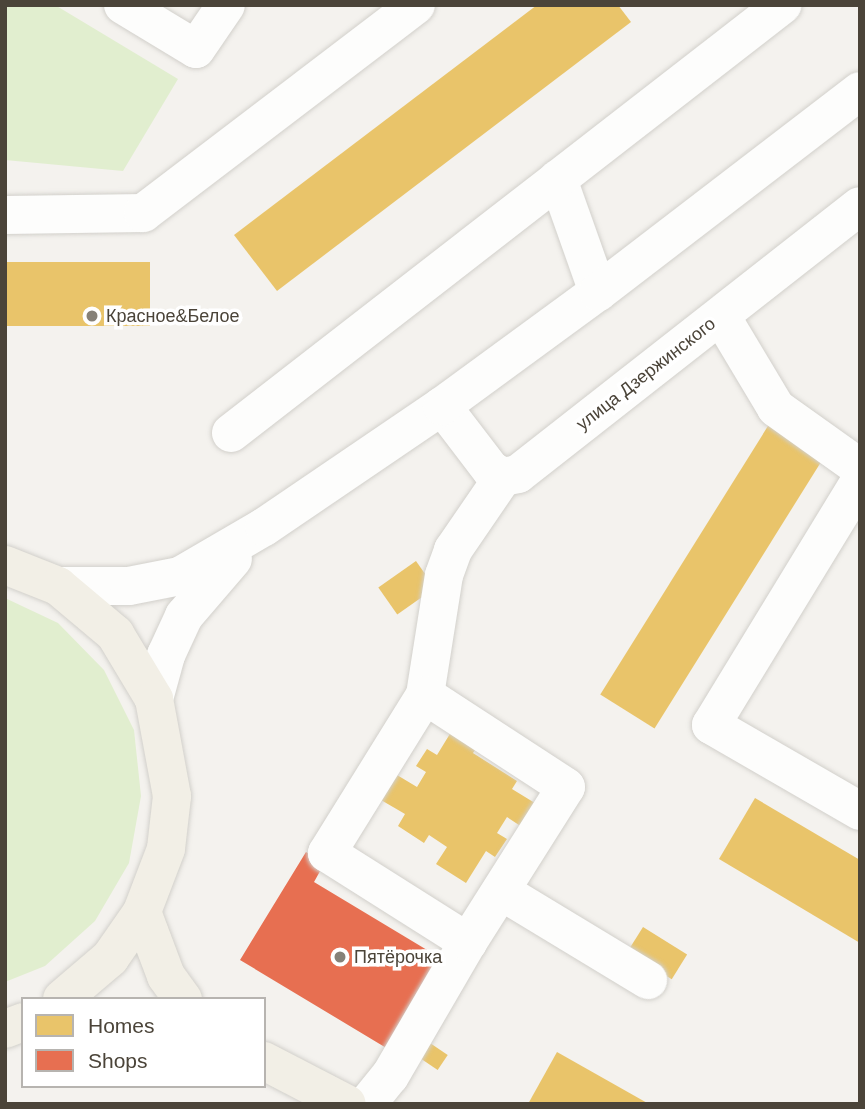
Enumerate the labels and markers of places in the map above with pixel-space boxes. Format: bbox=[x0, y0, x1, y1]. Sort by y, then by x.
place label: Красное&Белое bbox=[106, 305, 239, 327]
marker: Красное&Белое bbox=[84, 308, 100, 324]
place label: Пятёрочка bbox=[354, 946, 442, 968]
marker: Пятёрочка bbox=[332, 949, 348, 965]

